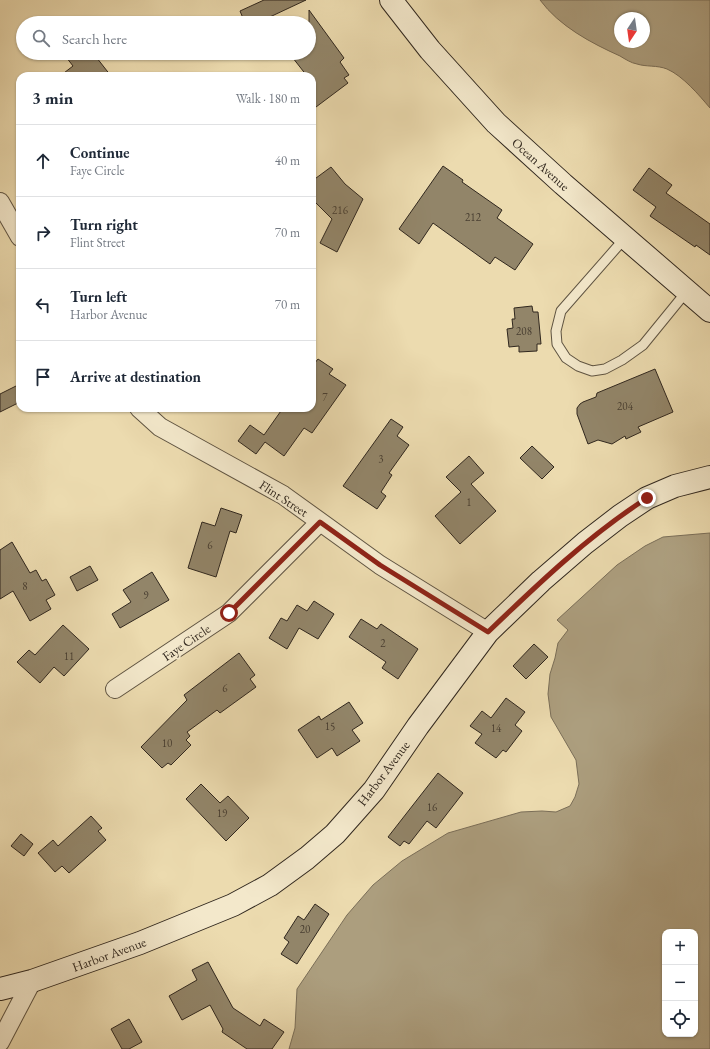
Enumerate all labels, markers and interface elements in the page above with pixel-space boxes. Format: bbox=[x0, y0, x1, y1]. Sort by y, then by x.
north arrow bbox=[614, 12, 650, 48]
search box bbox=[16, 16, 316, 60]
icon: search bbox=[30, 27, 52, 49]
text: Search here bbox=[62, 29, 127, 48]
text: 3 min bbox=[32, 87, 73, 109]
text: Walk · 180 m bbox=[236, 90, 300, 107]
street label: Ocean Avenue bbox=[508, 134, 573, 195]
text: Continue bbox=[70, 143, 130, 162]
icon: ahead bbox=[32, 150, 54, 172]
text: 40 m bbox=[275, 152, 300, 169]
text: Faye Circle bbox=[70, 162, 125, 179]
house number: 216 bbox=[332, 203, 349, 217]
house number: 212 bbox=[465, 210, 482, 224]
text: Turn right bbox=[70, 215, 138, 234]
icon: right bbox=[32, 222, 54, 244]
text: 70 m bbox=[275, 224, 300, 241]
text: Flint Street bbox=[70, 234, 125, 251]
text: Turn left bbox=[70, 287, 127, 306]
icon: left bbox=[32, 294, 54, 316]
text: 70 m bbox=[275, 296, 300, 313]
text: Harbor Avenue bbox=[70, 306, 147, 323]
house number: 208 bbox=[516, 324, 532, 338]
icon: arrive bbox=[32, 366, 54, 388]
text: Arrive at destination bbox=[70, 367, 201, 386]
house number: 7 bbox=[322, 390, 328, 404]
house number: 204 bbox=[617, 399, 634, 413]
house number: 3 bbox=[378, 452, 384, 466]
street label: Flint Street bbox=[256, 476, 311, 521]
route end bbox=[638, 489, 656, 507]
house number: 1 bbox=[466, 495, 472, 509]
house number: 6 bbox=[207, 538, 213, 552]
house number: 8 bbox=[22, 579, 28, 593]
house number: 9 bbox=[143, 588, 149, 602]
route start bbox=[220, 604, 238, 622]
street label: Faye Circle bbox=[159, 620, 214, 665]
house number: 2 bbox=[380, 636, 386, 650]
house number: 11 bbox=[64, 649, 74, 663]
house number: 6 bbox=[222, 681, 228, 695]
house number: 15 bbox=[325, 719, 335, 733]
house number: 14 bbox=[491, 721, 502, 735]
house number: 10 bbox=[162, 736, 172, 750]
street label: Harbor Avenue bbox=[353, 737, 413, 809]
house number: 16 bbox=[427, 800, 438, 814]
house number: 19 bbox=[217, 806, 228, 820]
house number: 20 bbox=[300, 922, 310, 936]
map controls bbox=[662, 929, 698, 1037]
button: + bbox=[662, 929, 698, 965]
street label: Harbor Avenue bbox=[70, 933, 148, 976]
button: − bbox=[662, 965, 698, 1001]
button: locate bbox=[662, 1001, 698, 1037]

